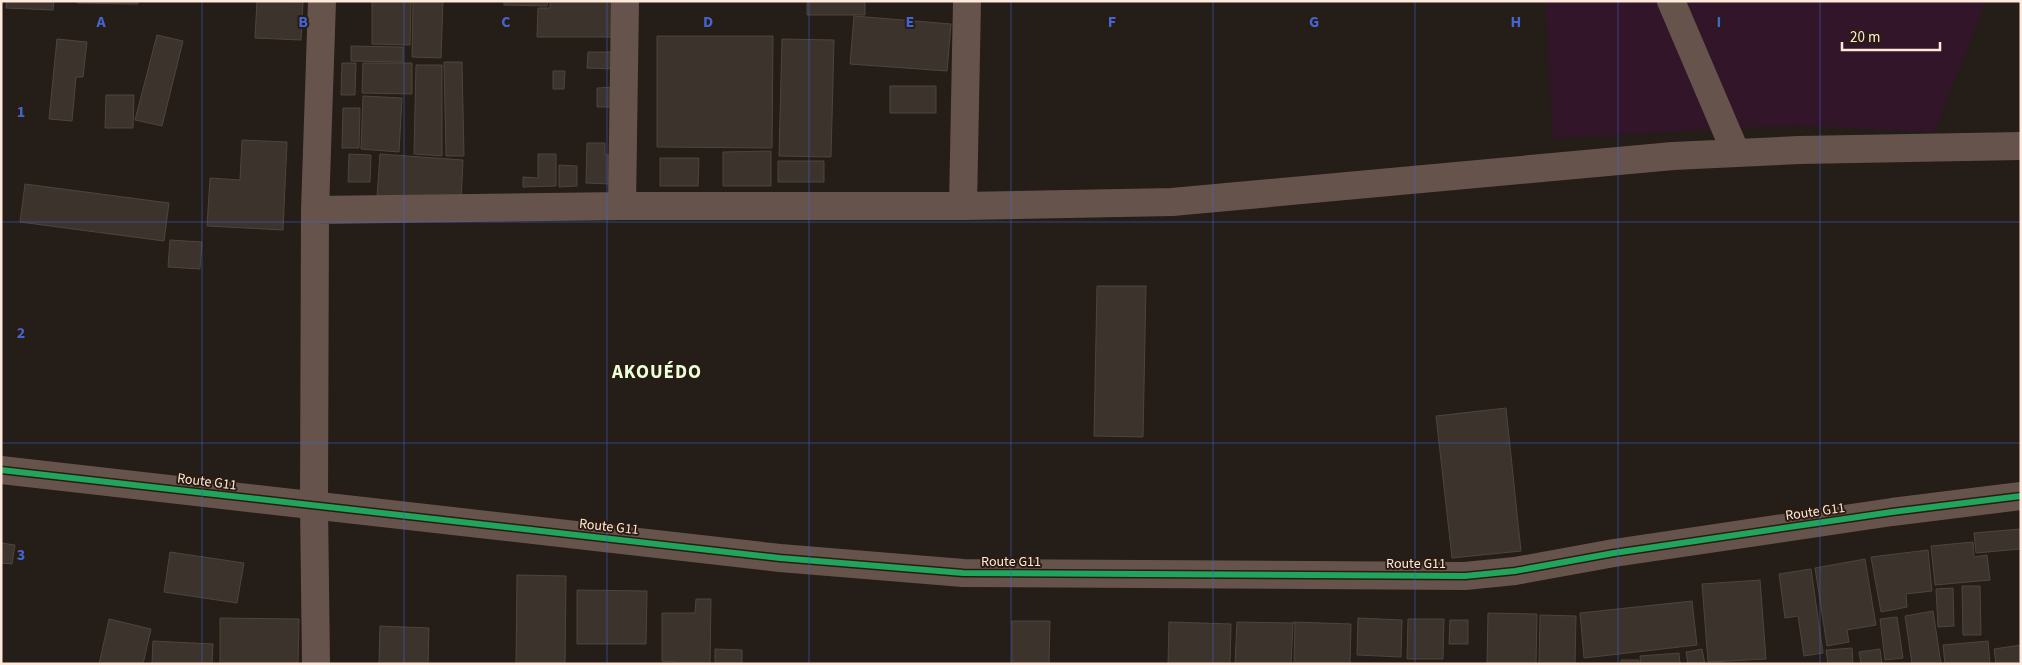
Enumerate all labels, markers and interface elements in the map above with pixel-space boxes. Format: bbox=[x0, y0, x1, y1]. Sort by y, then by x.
text: A bbox=[95, 11, 106, 33]
text: B bbox=[298, 11, 308, 33]
text: C bbox=[501, 11, 511, 33]
text: D bbox=[703, 11, 713, 33]
text: E bbox=[906, 11, 914, 33]
text: F bbox=[1108, 11, 1116, 33]
text: G bbox=[1309, 11, 1319, 33]
text: H bbox=[1511, 11, 1521, 33]
text: I bbox=[1717, 11, 1721, 33]
scale bar bbox=[1842, 20, 1940, 52]
text: 20 m bbox=[1850, 27, 1880, 48]
text: 1 bbox=[17, 101, 25, 123]
text: 2 bbox=[17, 322, 25, 344]
district label: AKOUÉDO bbox=[611, 359, 702, 386]
street label: Route G11 bbox=[176, 468, 238, 496]
street label: Route G11 bbox=[1784, 498, 1846, 526]
street label: Route G11 bbox=[578, 514, 640, 540]
text: 3 bbox=[17, 544, 25, 566]
street label: Route G11 bbox=[981, 552, 1041, 572]
street label: Route G11 bbox=[1386, 554, 1446, 574]

